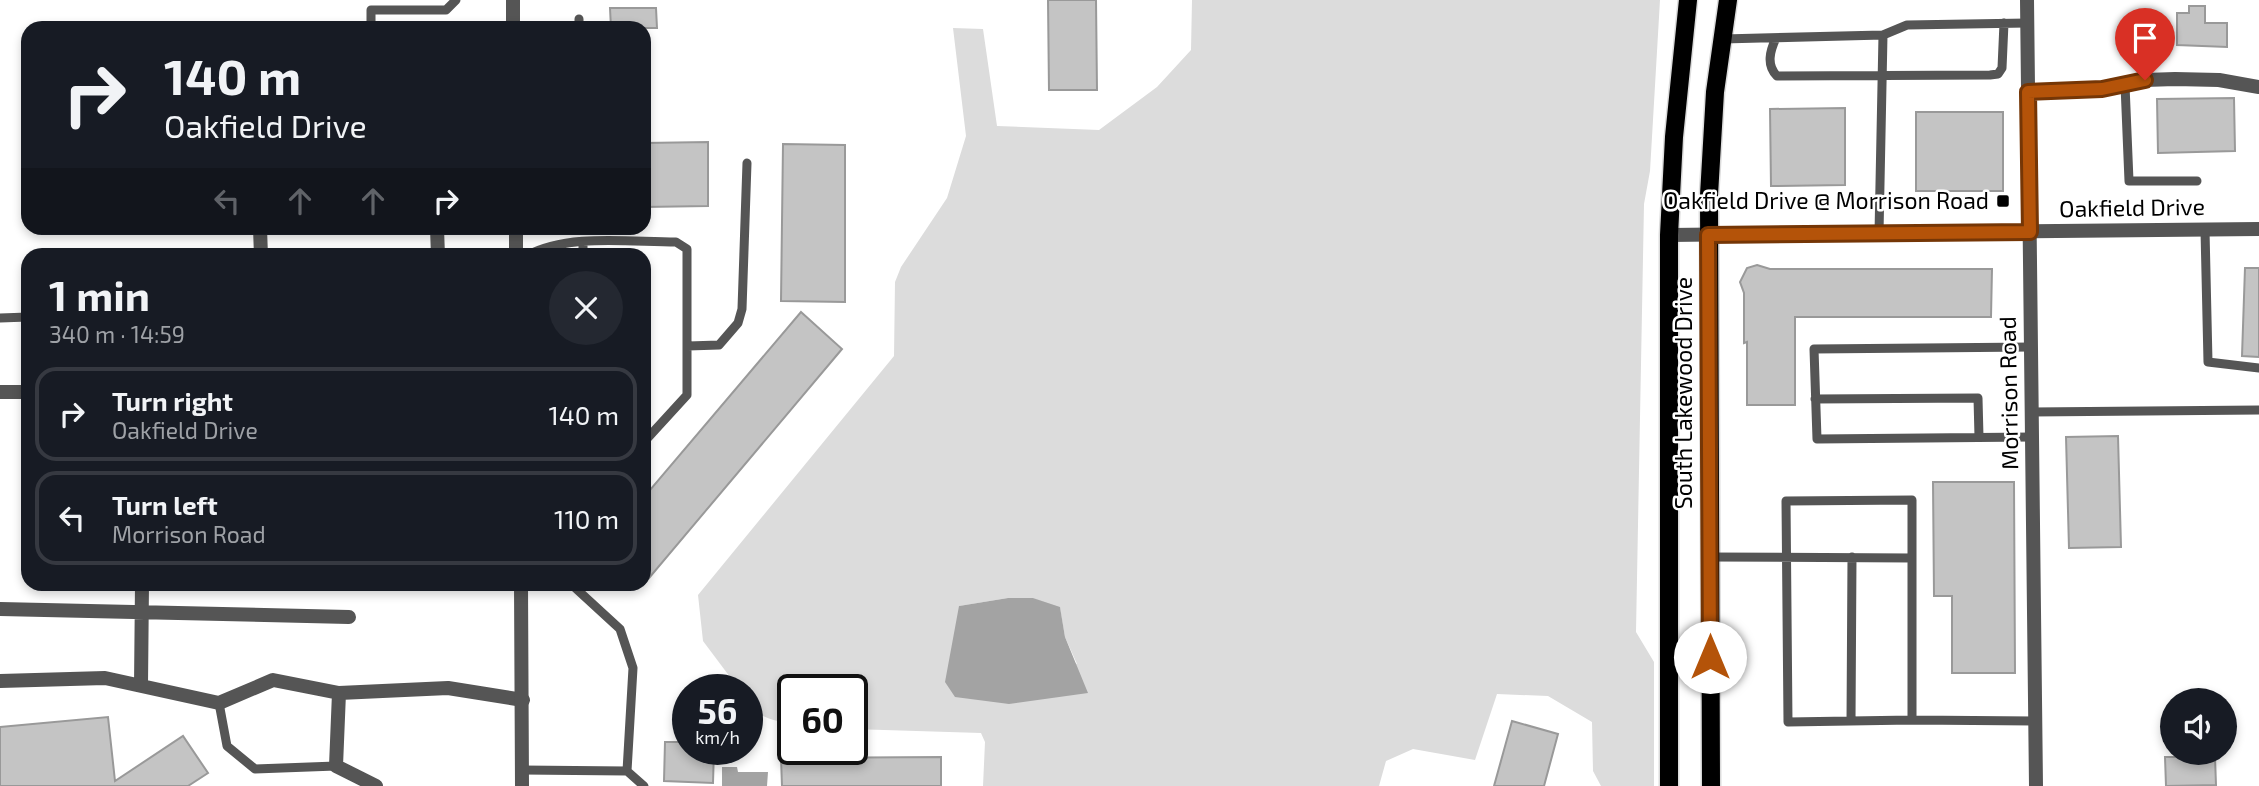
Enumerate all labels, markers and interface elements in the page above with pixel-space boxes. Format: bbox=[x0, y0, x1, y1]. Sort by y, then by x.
pin bbox=[2115, 8, 2175, 80]
icon: arrive bbox=[2126, 19, 2164, 57]
text: 140 m bbox=[164, 46, 301, 105]
icon: right bbox=[49, 49, 140, 140]
text: Oakfield Drive bbox=[164, 106, 367, 144]
icon: left bbox=[208, 182, 246, 220]
icon: ahead bbox=[281, 182, 319, 220]
icon: ahead bbox=[354, 182, 392, 220]
icon: right bbox=[427, 182, 465, 220]
place label: Oakfield Drive @ Morrison Road bbox=[1663, 186, 1989, 214]
street label: Oakfield Drive bbox=[2059, 192, 2205, 222]
marker: Oakfield Drive @ Morrison Road bbox=[1995, 193, 2011, 209]
text: 1 min bbox=[49, 269, 150, 319]
button: close bbox=[549, 271, 623, 345]
street label: South Lakewood Drive bbox=[1669, 277, 1697, 509]
street label: Morrison Road bbox=[1993, 316, 2023, 470]
text: 340 m · 14:59 bbox=[49, 320, 185, 348]
text: Turn right bbox=[112, 385, 233, 416]
icon: right bbox=[53, 395, 91, 433]
text: 140 m bbox=[548, 399, 619, 430]
text: Oakfield Drive bbox=[112, 416, 258, 444]
text: Turn left bbox=[112, 489, 218, 520]
icon: left bbox=[53, 499, 91, 537]
text: 110 m bbox=[554, 503, 619, 534]
text: Morrison Road bbox=[112, 520, 266, 548]
position arrow bbox=[1673, 620, 1747, 694]
speed limit sign: 60 bbox=[777, 674, 868, 765]
map controls bbox=[2160, 688, 2237, 765]
button: sound bbox=[2160, 688, 2237, 765]
text: 56 bbox=[698, 689, 737, 731]
text: km/h bbox=[695, 726, 740, 748]

